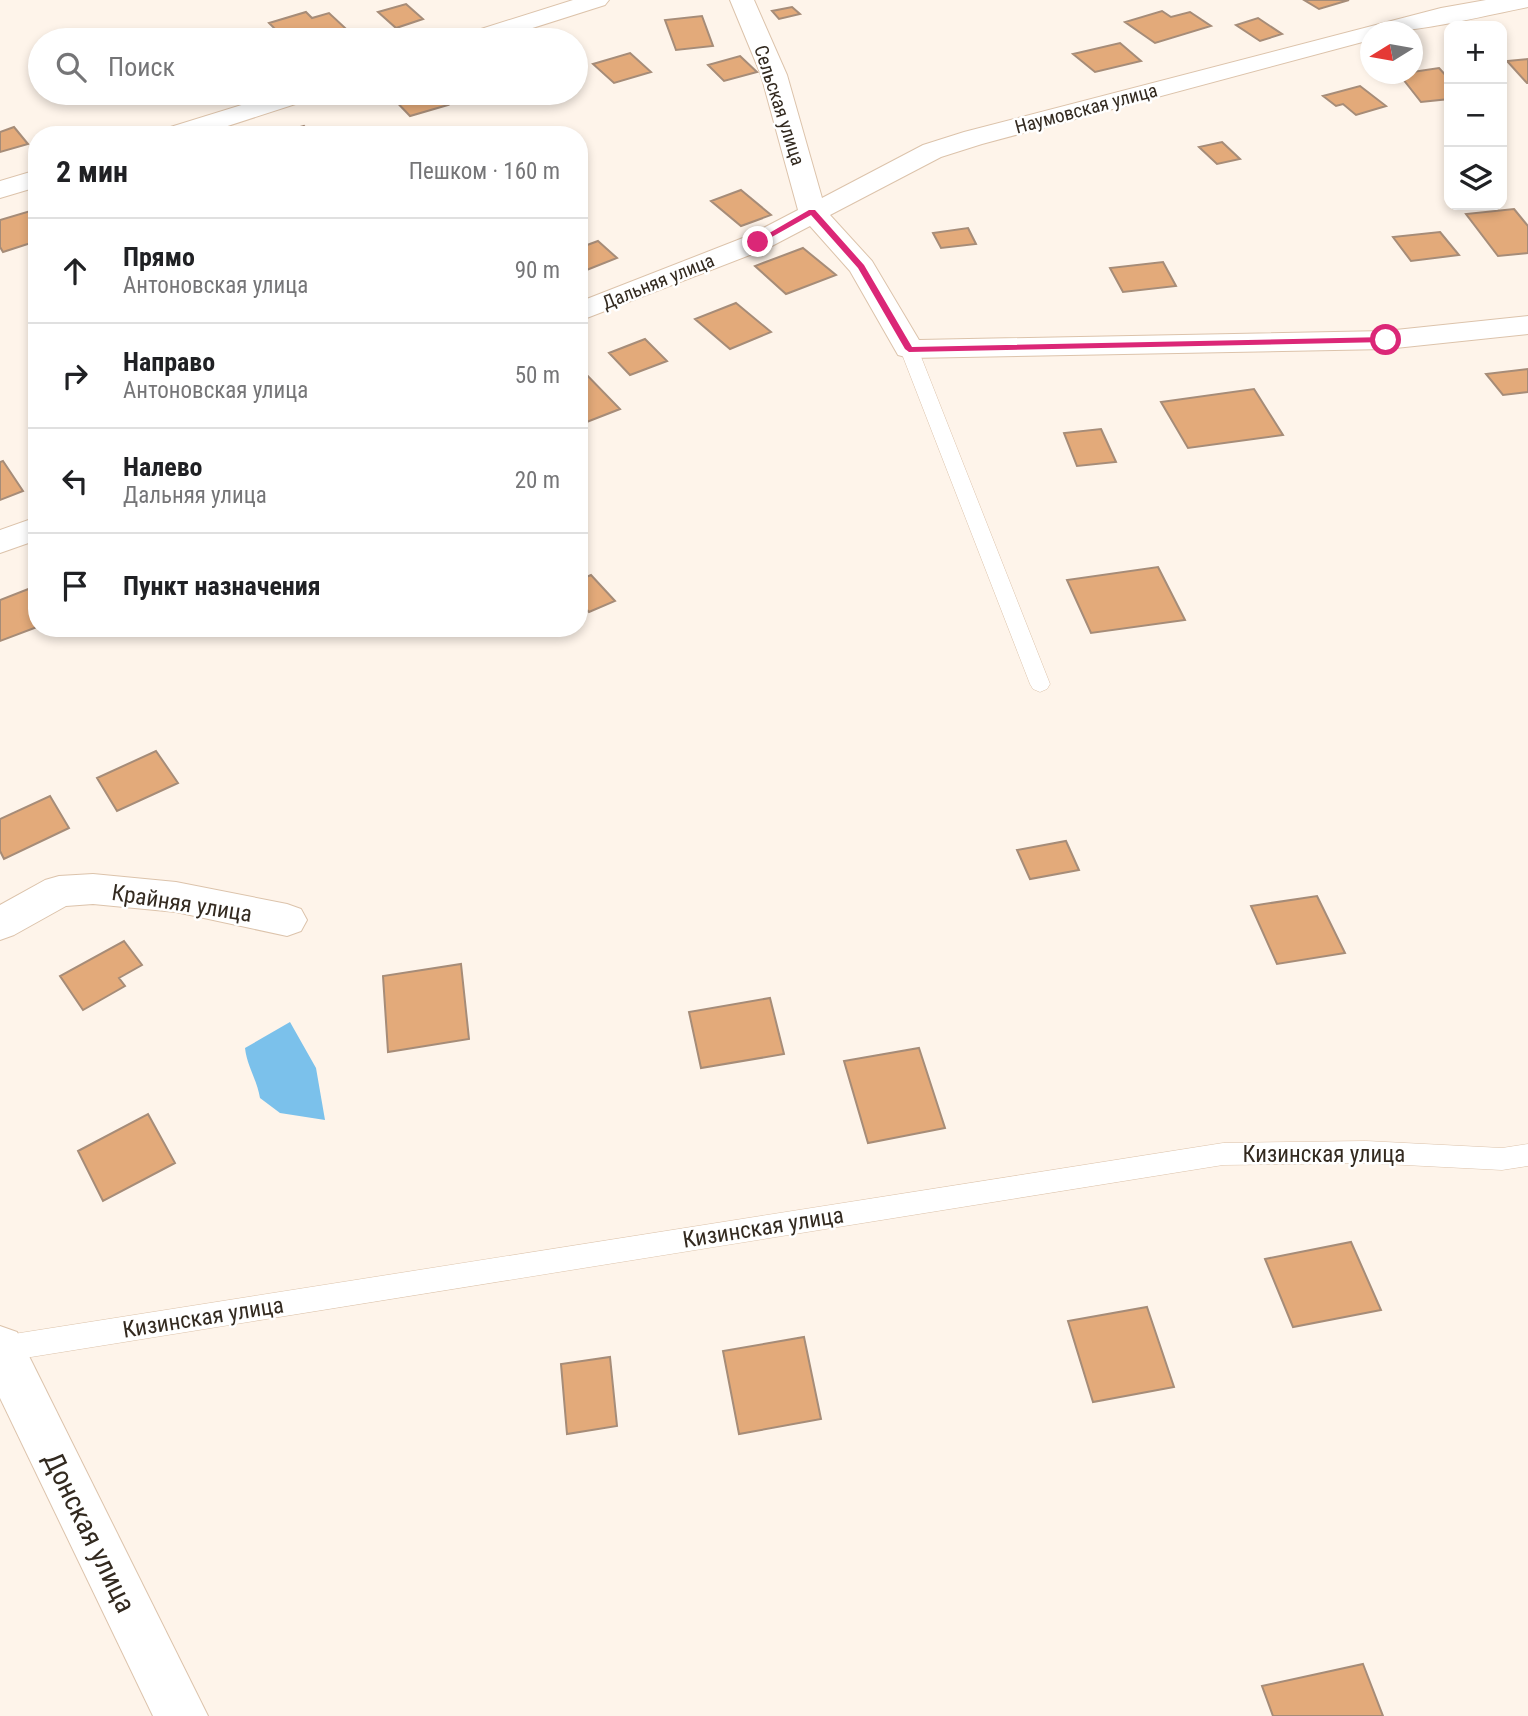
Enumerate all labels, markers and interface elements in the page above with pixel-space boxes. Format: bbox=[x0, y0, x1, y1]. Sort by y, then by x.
north arrow bbox=[1360, 21, 1423, 84]
map controls bbox=[1444, 21, 1507, 210]
button: + bbox=[1444, 21, 1507, 84]
search box bbox=[28, 28, 588, 105]
street label: Сельская улица bbox=[749, 42, 810, 168]
icon: search bbox=[52, 48, 90, 86]
text: Поиск bbox=[108, 52, 175, 82]
street label: Наумовская улица bbox=[1012, 78, 1160, 139]
button: − bbox=[1444, 84, 1507, 147]
button: layers bbox=[1444, 147, 1507, 210]
text: 2 мин bbox=[56, 154, 128, 189]
text: Пешком · 160 m bbox=[409, 158, 560, 185]
route end bbox=[742, 226, 773, 257]
text: Прямо bbox=[123, 242, 195, 272]
street label: Дальняя улица bbox=[599, 249, 718, 314]
icon: ahead bbox=[56, 252, 94, 290]
text: 90 m bbox=[515, 257, 560, 284]
text: Антоновская улица bbox=[123, 272, 308, 299]
route start bbox=[1370, 324, 1401, 355]
text: Направо bbox=[123, 347, 215, 377]
icon: right bbox=[56, 357, 94, 395]
text: 50 m bbox=[515, 362, 560, 389]
text: Антоновская улица bbox=[123, 377, 308, 404]
text: Налево bbox=[123, 452, 203, 482]
icon: left bbox=[56, 462, 94, 500]
text: 20 m bbox=[515, 467, 560, 494]
text: Дальняя улица bbox=[123, 482, 267, 509]
icon: arrive bbox=[56, 567, 94, 605]
text: Пункт назначения bbox=[123, 571, 321, 601]
street label: Крайняя улица bbox=[110, 879, 254, 928]
street label: Кизинская улица bbox=[1243, 1141, 1405, 1168]
street label: Кизинская улица bbox=[681, 1201, 846, 1254]
street label: Кизинская улица bbox=[121, 1291, 286, 1344]
street label: Донская улица bbox=[37, 1447, 143, 1618]

